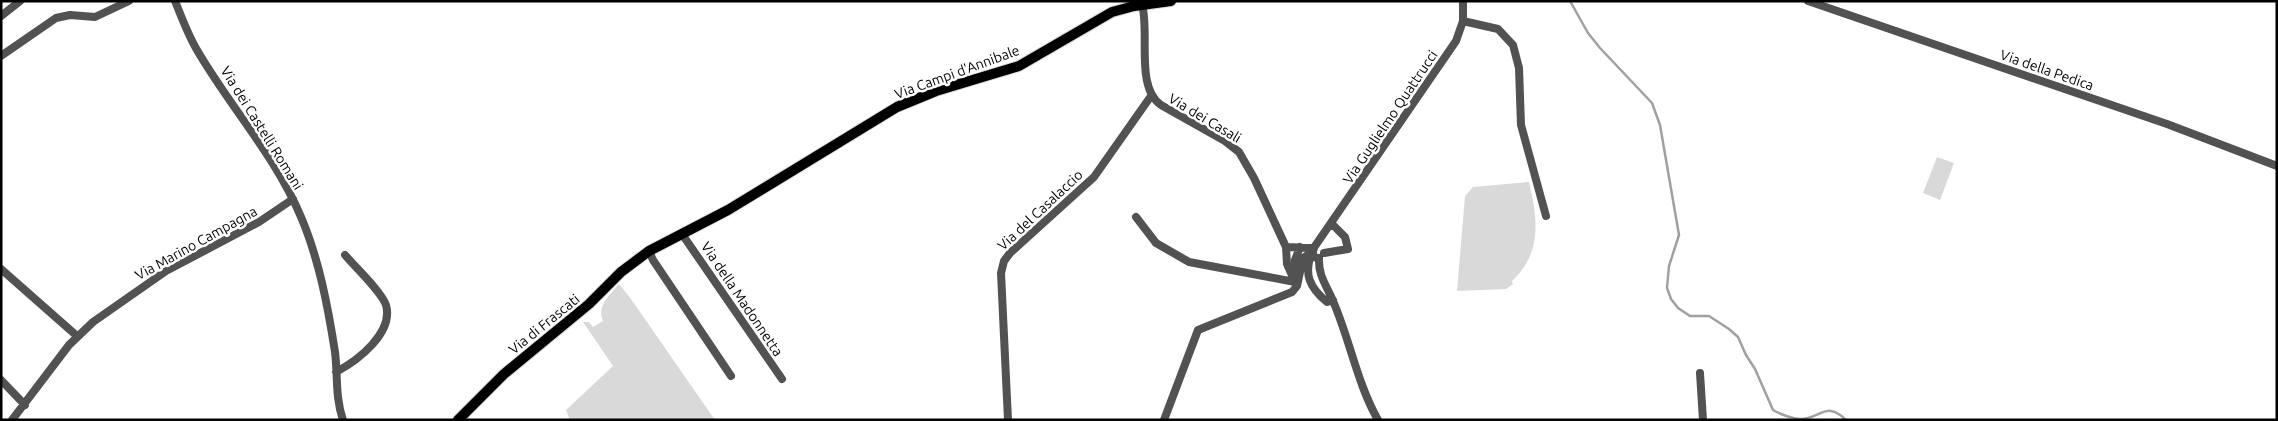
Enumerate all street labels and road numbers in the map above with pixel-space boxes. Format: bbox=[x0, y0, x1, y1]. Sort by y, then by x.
street label: Via Campi d'Annibale bbox=[892, 42, 1022, 102]
street label: Via della Pedica bbox=[1998, 46, 2096, 94]
street label: Via Guglielmo Quattrucci bbox=[1339, 47, 1441, 187]
street label: Via dei Castelli Romani bbox=[218, 63, 306, 193]
street label: Via dei Casali bbox=[1166, 90, 1244, 146]
street label: Via del Casalaccio bbox=[994, 166, 1086, 254]
street label: Via Marino Campagna bbox=[132, 203, 260, 283]
street label: Via della Madonnetta bbox=[698, 239, 786, 359]
street label: Via di Frascati bbox=[505, 291, 583, 357]

